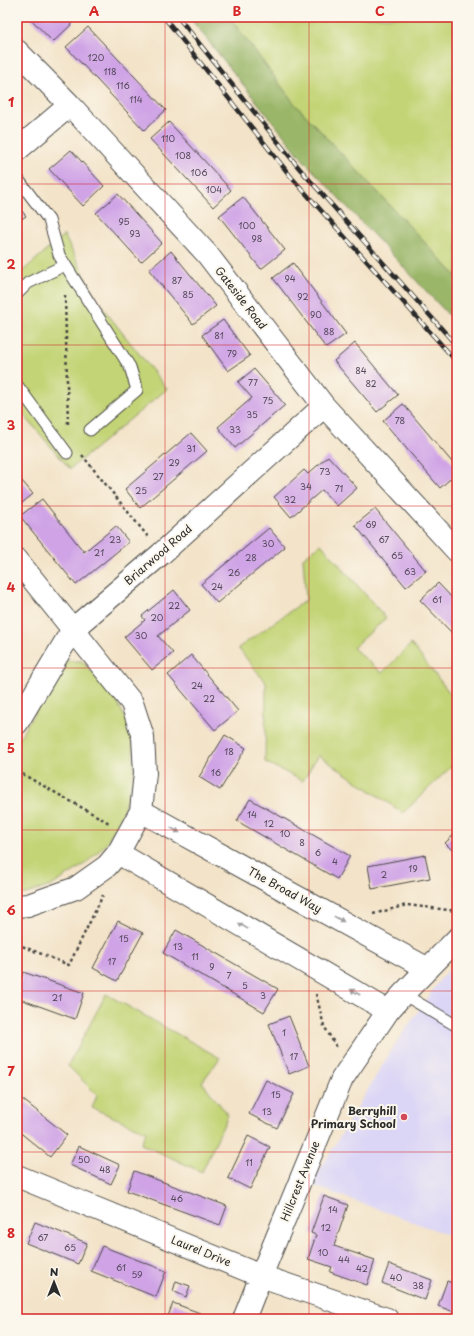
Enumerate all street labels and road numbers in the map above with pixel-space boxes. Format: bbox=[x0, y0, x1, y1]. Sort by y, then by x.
street label: Gateside Road bbox=[211, 263, 271, 333]
street label: Briarwood Road bbox=[120, 520, 195, 589]
street label: The Broad Way bbox=[245, 862, 325, 917]
street label: Hillcrest Avenue bbox=[276, 1138, 323, 1224]
street label: Laurel Drive bbox=[169, 1231, 234, 1270]

